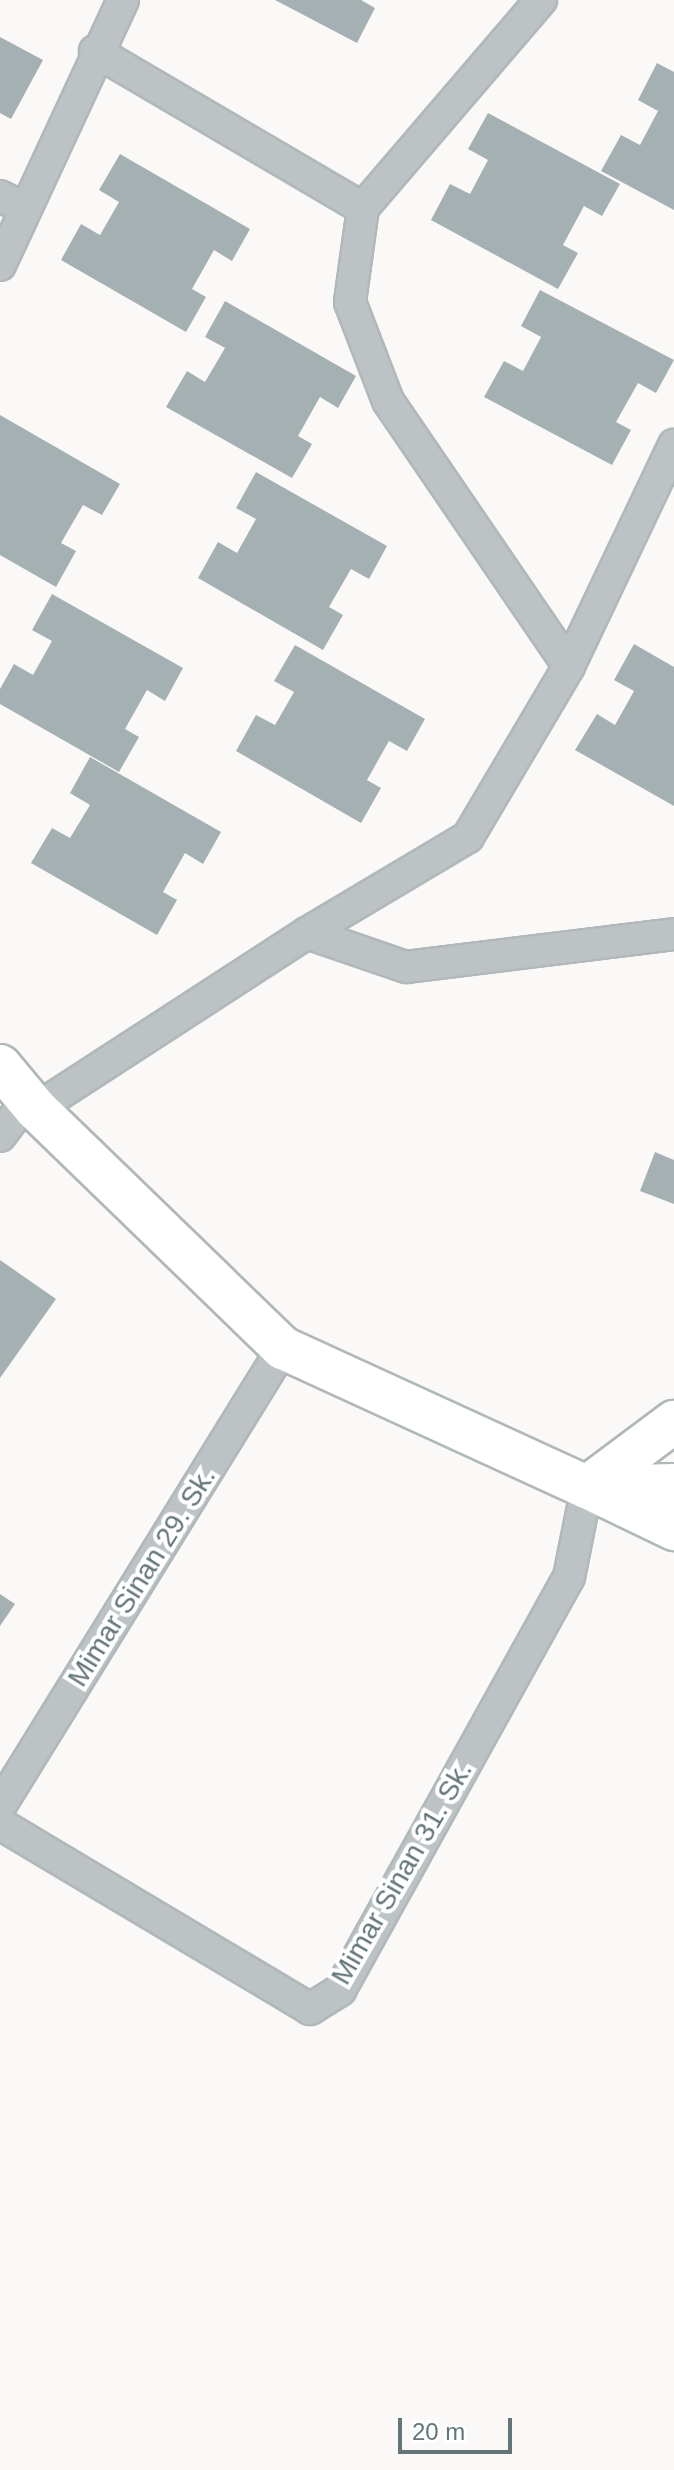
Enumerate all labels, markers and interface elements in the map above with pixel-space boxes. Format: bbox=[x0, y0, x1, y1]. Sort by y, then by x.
street label: Mimar Sinan 29. Sk. bbox=[61, 1461, 223, 1693]
street label: Mimar Sinan 31. Sk. bbox=[324, 1755, 480, 1991]
scale bar bbox=[402, 2402, 516, 2452]
text: 20 m bbox=[412, 2418, 465, 2445]

